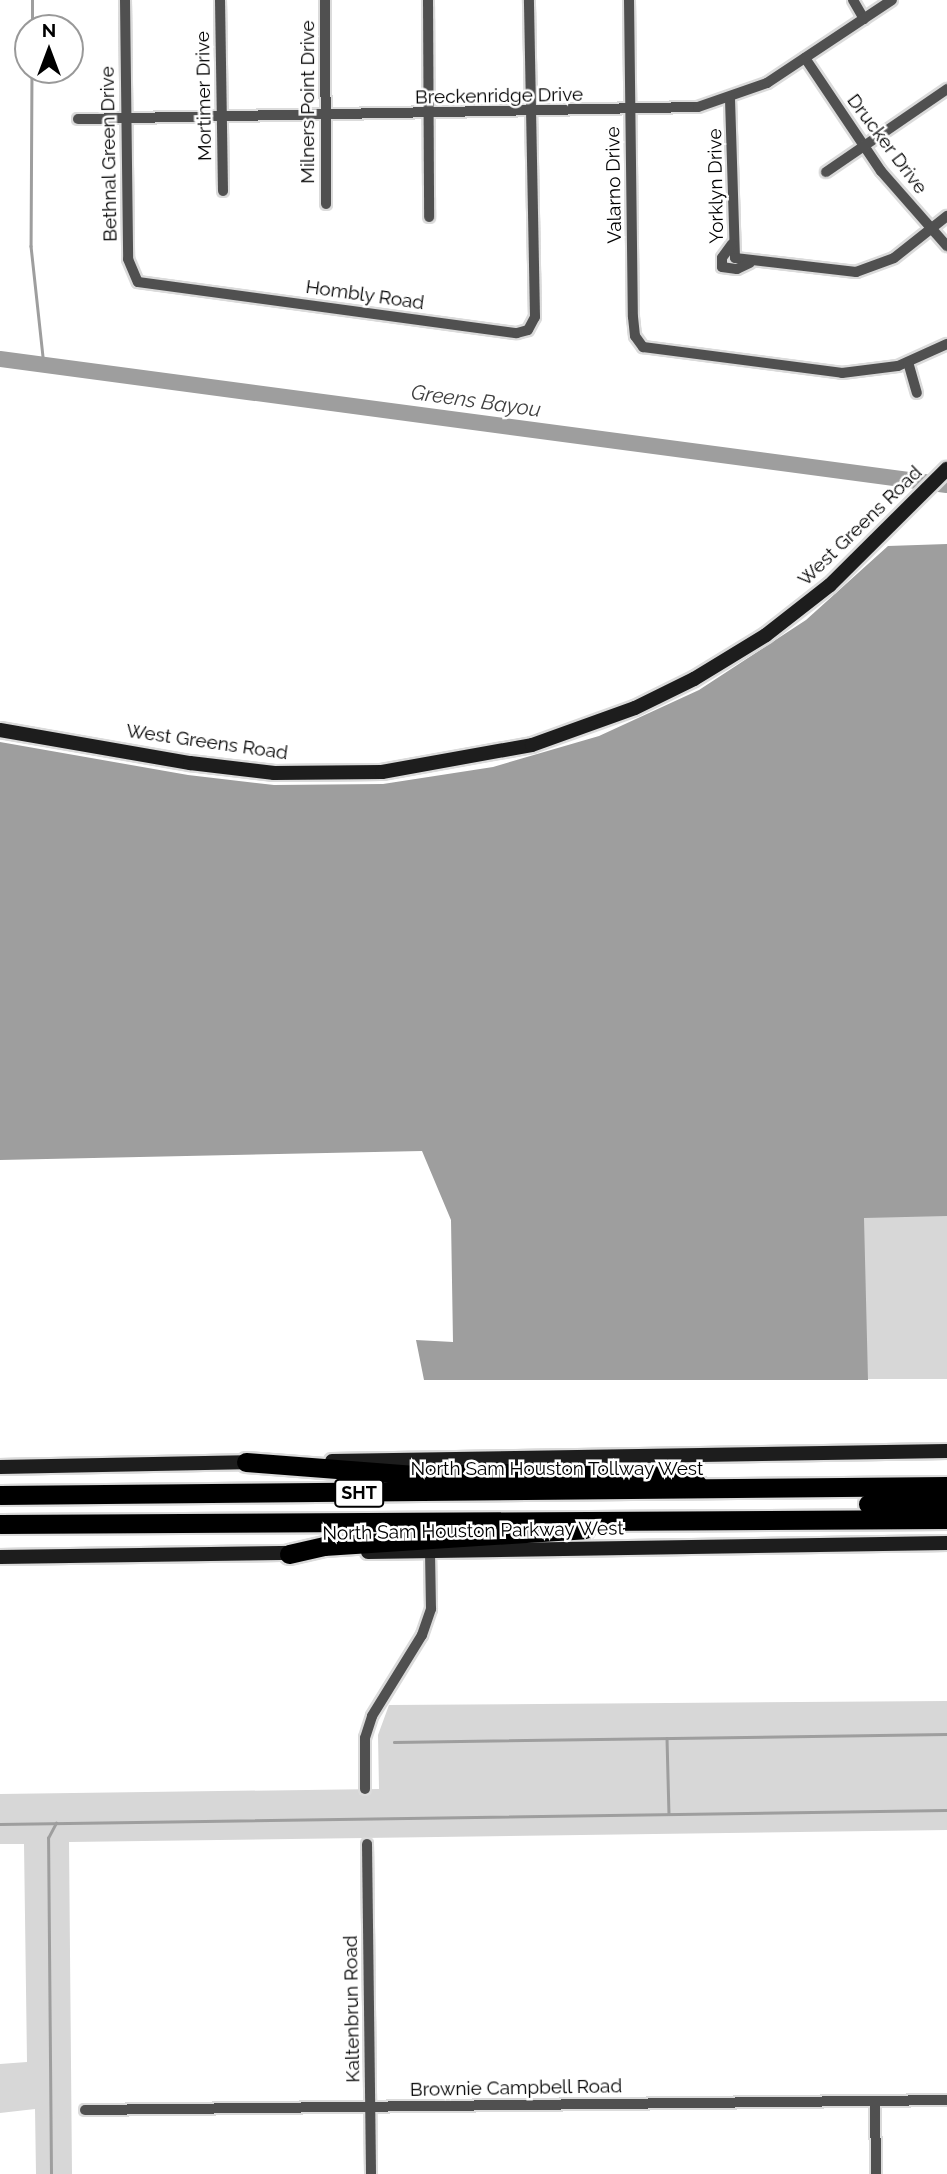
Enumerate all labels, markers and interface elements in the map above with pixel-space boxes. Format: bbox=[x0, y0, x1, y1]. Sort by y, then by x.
north arrow bbox=[14, 14, 84, 84]
text: N bbox=[42, 19, 56, 41]
street label: Milners Point Drive bbox=[297, 20, 319, 184]
street label: Mortimer Drive bbox=[191, 31, 217, 161]
street label: Bethnal Green Drive bbox=[96, 66, 122, 242]
street label: Breckenridge Drive bbox=[415, 83, 583, 109]
street label: Drucker Drive bbox=[842, 89, 932, 199]
street label: Valarno Drive bbox=[602, 126, 626, 244]
street label: Yorklyn Drive bbox=[704, 128, 728, 244]
street label: Hombly Road bbox=[304, 275, 426, 315]
water label: Greens Bayou bbox=[410, 379, 542, 423]
street label: West Greens Road bbox=[793, 461, 927, 591]
street label: West Greens Road bbox=[125, 719, 289, 765]
street label: North Sam Houston Tollway West bbox=[410, 1458, 704, 1480]
road number: SHT bbox=[333, 1478, 385, 1508]
street label: North Sam Houston Parkway West bbox=[322, 1517, 624, 1545]
street label: Kaltenbrun Road bbox=[339, 1935, 365, 2083]
street label: Brownie Campbell Road bbox=[409, 2075, 623, 2101]

